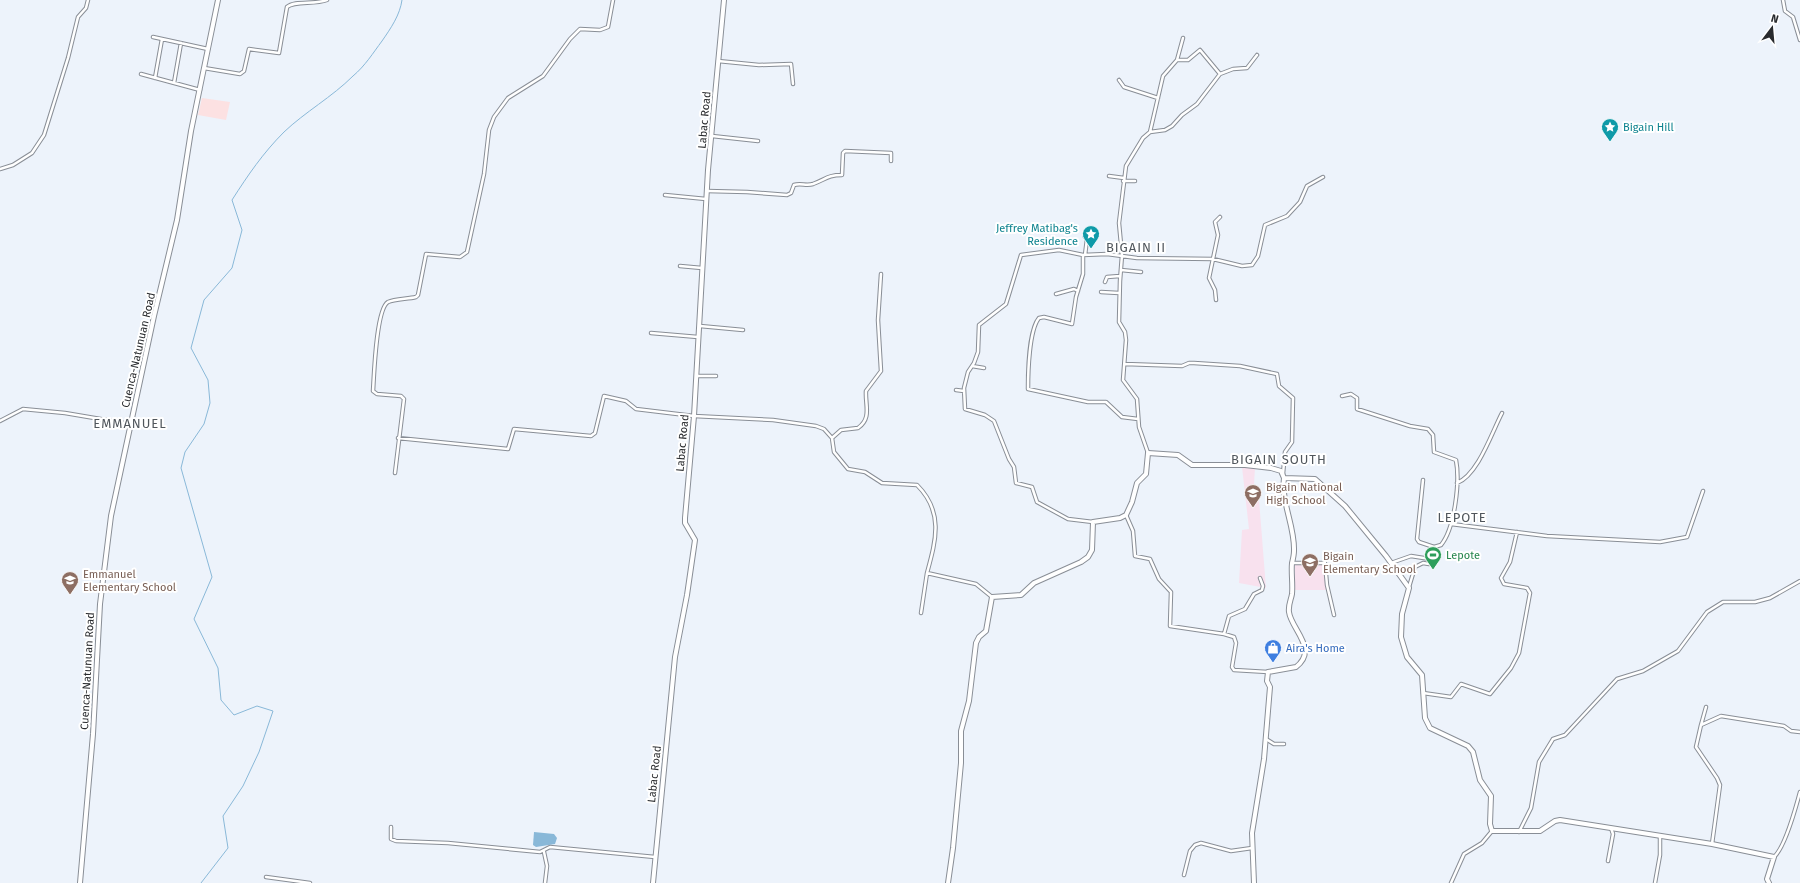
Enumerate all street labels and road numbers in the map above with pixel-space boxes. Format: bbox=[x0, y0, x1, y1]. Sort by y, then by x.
street label: Labac Road bbox=[696, 91, 713, 149]
street label: Cuenca-Natunuan Road bbox=[119, 291, 158, 409]
street label: Labac Road bbox=[674, 414, 691, 472]
street label: Cuenca-Natunuan Road bbox=[78, 612, 97, 730]
street label: Labac Road bbox=[645, 745, 664, 803]

